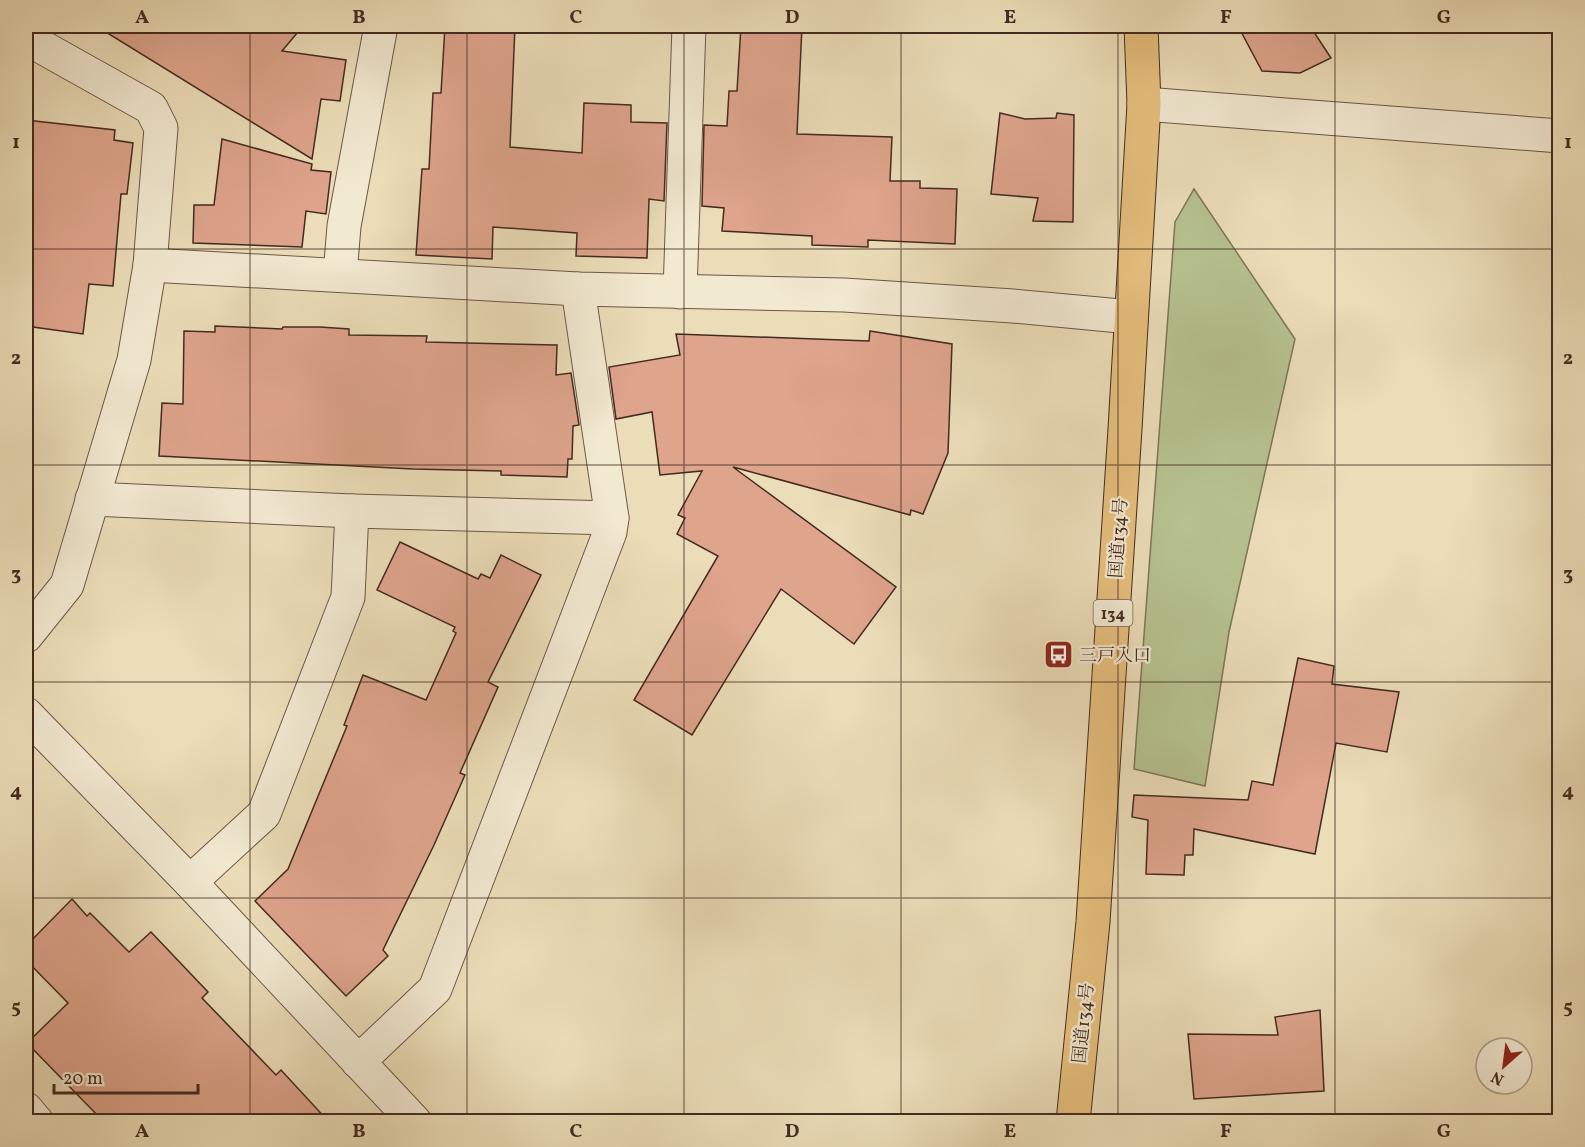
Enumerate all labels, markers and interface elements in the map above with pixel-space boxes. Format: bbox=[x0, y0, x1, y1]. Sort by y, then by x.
text: A bbox=[135, 4, 149, 32]
text: B bbox=[352, 4, 366, 32]
text: C bbox=[570, 4, 583, 32]
text: D bbox=[785, 4, 799, 32]
text: E bbox=[1004, 4, 1016, 32]
text: F bbox=[1220, 4, 1232, 32]
text: G bbox=[1437, 4, 1451, 32]
text: 1 bbox=[12, 129, 20, 157]
text: 1 bbox=[1564, 129, 1572, 157]
text: 2 bbox=[11, 345, 21, 373]
text: 2 bbox=[1563, 345, 1573, 373]
street label: 国道134号 bbox=[1104, 497, 1135, 579]
text: 3 bbox=[11, 561, 21, 589]
text: 3 bbox=[1563, 561, 1573, 589]
road number: 134 bbox=[1094, 600, 1132, 626]
bus stop icon: 三戸入口 bbox=[1042, 639, 1074, 671]
place label: 三戸入口 bbox=[1079, 644, 1151, 669]
text: 4 bbox=[10, 778, 22, 806]
text: 4 bbox=[1562, 778, 1574, 806]
street label: 国道134号 bbox=[1068, 982, 1101, 1065]
text: 5 bbox=[11, 994, 21, 1022]
text: 5 bbox=[1563, 994, 1573, 1022]
north arrow bbox=[1474, 1036, 1534, 1096]
scale bar bbox=[54, 1057, 198, 1095]
text: N bbox=[1487, 1065, 1508, 1090]
text: 20 m bbox=[63, 1067, 103, 1092]
text: A bbox=[135, 1118, 149, 1146]
text: B bbox=[352, 1118, 366, 1146]
text: C bbox=[570, 1118, 583, 1146]
text: D bbox=[785, 1118, 799, 1146]
text: E bbox=[1004, 1118, 1016, 1146]
text: F bbox=[1220, 1118, 1232, 1146]
text: G bbox=[1437, 1118, 1451, 1146]

